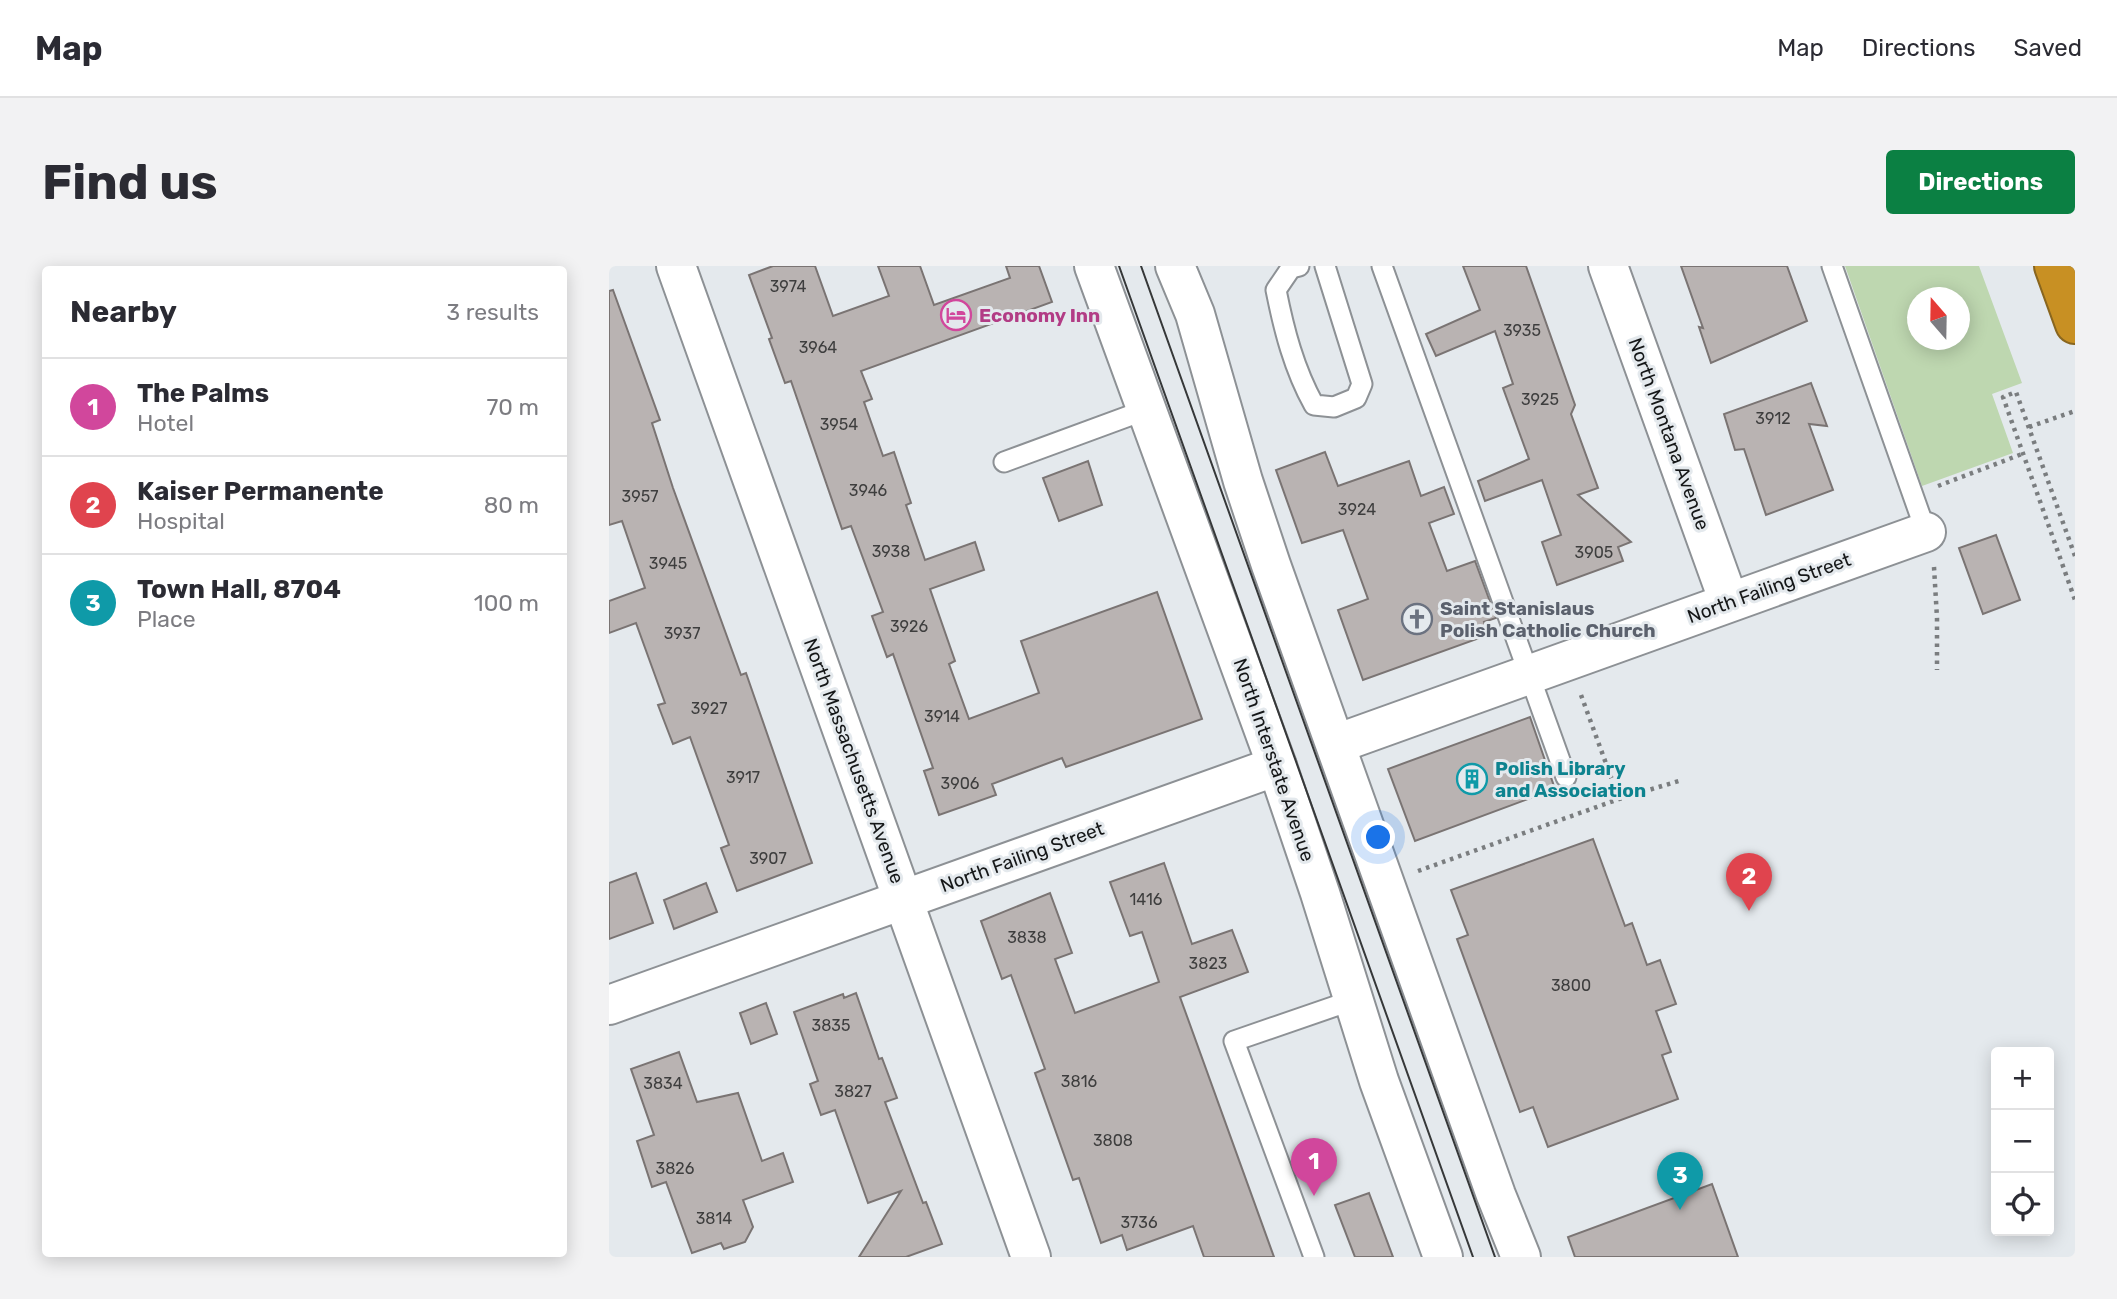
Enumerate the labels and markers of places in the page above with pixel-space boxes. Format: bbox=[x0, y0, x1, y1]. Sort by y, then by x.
hotel icon: Economy Inn bbox=[939, 298, 973, 332]
place label: Economy Inn bbox=[979, 304, 1100, 327]
place label: Saint Stanislaus Polish Catholic Church bbox=[1440, 597, 1656, 642]
church icon: Saint Stanislaus Polish Catholic Church bbox=[1400, 602, 1434, 636]
place label: Polish Library and Association bbox=[1495, 757, 1646, 802]
building icon: Polish Library and Association bbox=[1455, 762, 1489, 796]
pin: 2 bbox=[1726, 853, 1772, 911]
pin: 1 bbox=[1291, 1138, 1337, 1196]
pin: 3 bbox=[1657, 1152, 1703, 1210]

